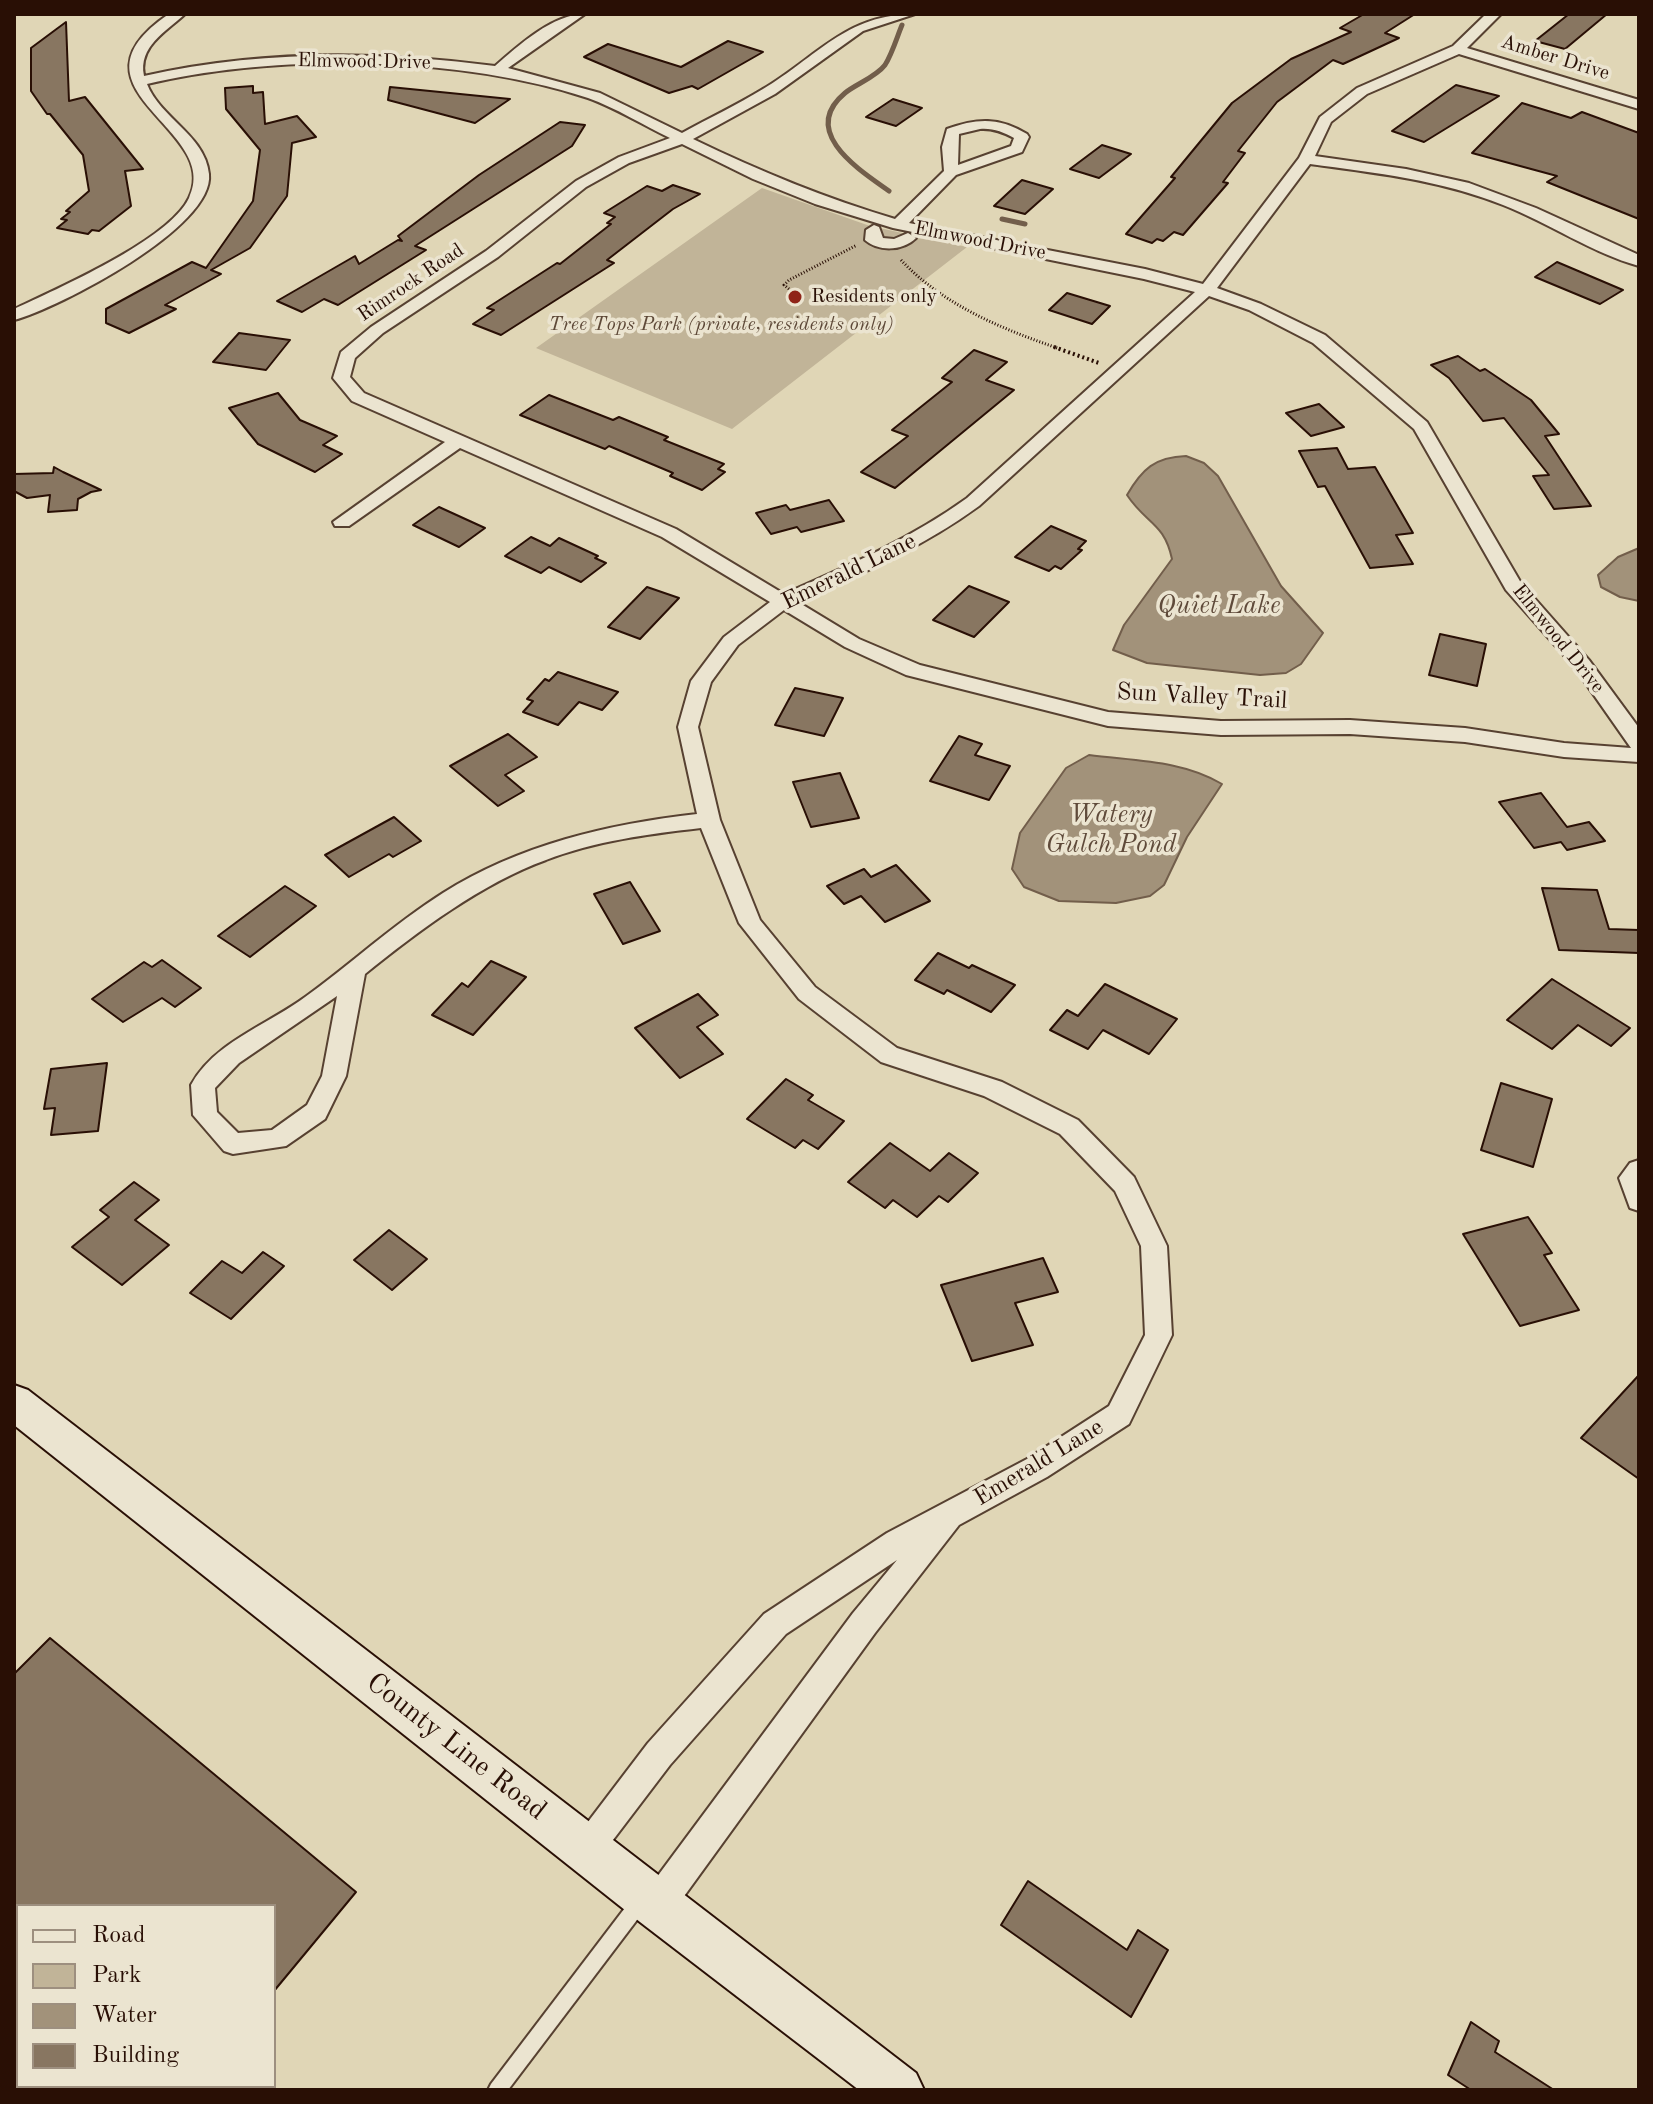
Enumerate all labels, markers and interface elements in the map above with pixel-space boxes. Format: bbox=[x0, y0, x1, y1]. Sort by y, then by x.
street label: Amber Drive bbox=[1498, 30, 1612, 86]
street label: Elmwood Drive bbox=[297, 49, 431, 75]
street label: Elmwood Drive bbox=[912, 216, 1048, 266]
street label: Rimrock Road bbox=[353, 239, 469, 327]
place label: Residents only bbox=[811, 285, 937, 309]
marker: Residents only bbox=[786, 288, 804, 306]
park label: Tree Tops Park (private, residents only) bbox=[548, 313, 894, 337]
street label: Emerald Lane bbox=[777, 527, 921, 617]
street label: Elmwood Drive bbox=[1507, 580, 1609, 698]
water label: Quiet Lake bbox=[1157, 590, 1281, 622]
street label: Sun Valley Trail bbox=[1116, 678, 1288, 716]
water label: Watery Gulch Pond bbox=[1046, 799, 1176, 860]
street label: Emerald Lane bbox=[969, 1413, 1109, 1513]
street label: County Line Road bbox=[359, 1666, 553, 1828]
legend bbox=[16, 1904, 276, 2088]
text: Road bbox=[92, 1924, 145, 1948]
text: Park bbox=[92, 1964, 141, 1988]
text: Water bbox=[92, 2004, 157, 2028]
text: Building bbox=[92, 2044, 179, 2068]

